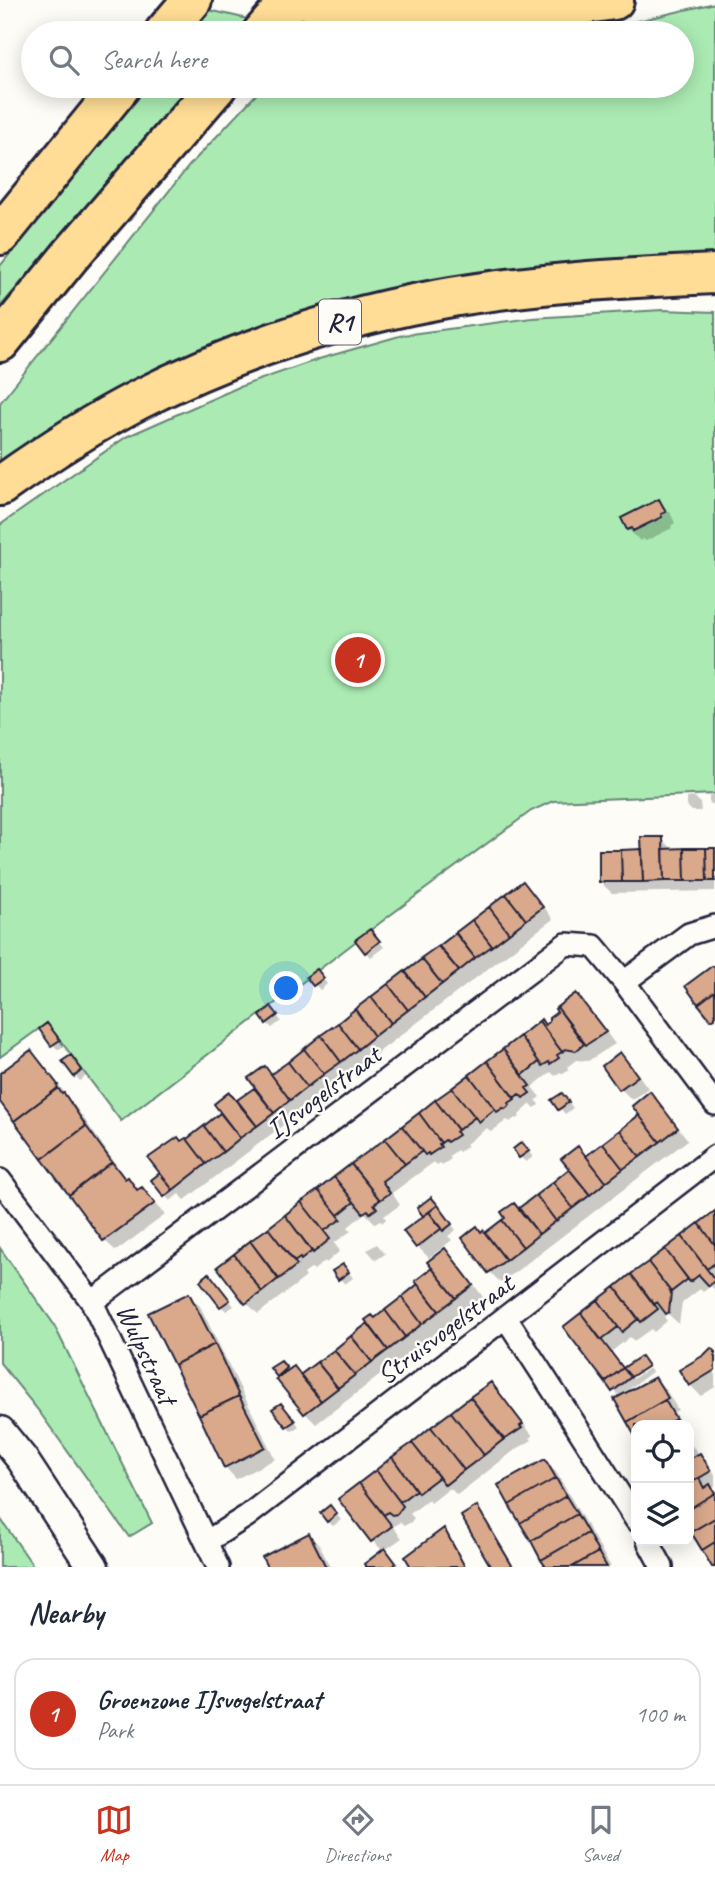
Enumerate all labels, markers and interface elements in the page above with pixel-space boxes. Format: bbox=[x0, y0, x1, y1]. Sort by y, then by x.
search box bbox=[21, 21, 694, 98]
icon: search bbox=[45, 41, 83, 79]
text: Search here bbox=[101, 43, 207, 76]
road number: R1 bbox=[319, 300, 361, 344]
pin: 1 bbox=[335, 634, 381, 686]
your location bbox=[269, 971, 303, 1005]
street label: IJsvogelstraat bbox=[258, 1036, 390, 1147]
street label: Struisvogelstraat bbox=[370, 1264, 523, 1392]
street label: Wulpstraat bbox=[109, 1298, 187, 1413]
map controls bbox=[631, 1420, 694, 1546]
button: locate bbox=[631, 1420, 694, 1483]
button: layers bbox=[631, 1483, 694, 1546]
text: Nearby bbox=[28, 1594, 104, 1632]
text: Groenzone IJsvogelstraat bbox=[97, 1683, 321, 1716]
text: 1 bbox=[48, 1700, 58, 1729]
text: 100 m bbox=[636, 1700, 685, 1729]
text: Park bbox=[97, 1716, 133, 1745]
tab: Map bbox=[95, 1801, 133, 1867]
tab: Directions bbox=[324, 1801, 391, 1867]
tab: Saved bbox=[582, 1801, 620, 1867]

